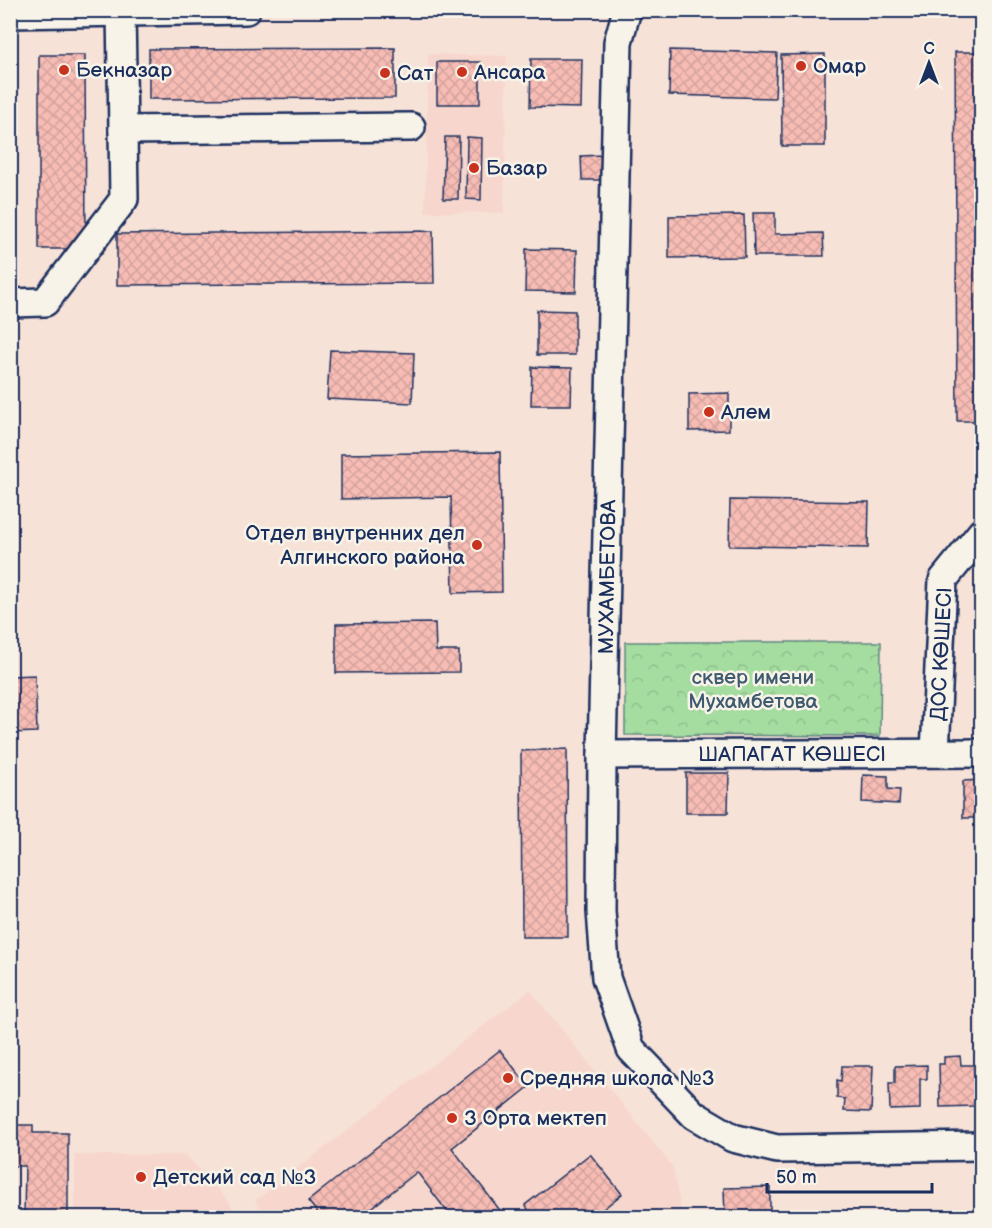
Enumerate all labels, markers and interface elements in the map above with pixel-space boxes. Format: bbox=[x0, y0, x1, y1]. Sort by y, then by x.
north arrow bbox=[899, 33, 959, 93]
text: С bbox=[923, 40, 935, 59]
place label: Омар bbox=[813, 54, 866, 79]
place label: Бекназар bbox=[76, 58, 172, 83]
marker: Омар bbox=[794, 59, 808, 73]
place label: Ансара bbox=[473, 60, 546, 85]
place label: Сат bbox=[397, 61, 434, 86]
marker: Бекназар bbox=[57, 63, 71, 77]
marker: Ансара bbox=[455, 65, 469, 79]
marker: Сат bbox=[378, 66, 392, 80]
place label: Базар bbox=[486, 156, 547, 181]
marker: Базар bbox=[467, 161, 481, 175]
place label: Алем bbox=[720, 400, 771, 425]
marker: Алем bbox=[702, 405, 716, 419]
street label: МУХАМБЕТОВА bbox=[594, 499, 621, 655]
place label: Отдел внутренних дел Алгинского района bbox=[245, 521, 466, 570]
marker: Отдел внутренних дел Алгинского района bbox=[470, 538, 484, 552]
street label: ДОС КӨШЕСІ bbox=[926, 586, 957, 722]
park label: сквер имени Мухамбетова bbox=[688, 665, 818, 714]
street label: ШАПАГАТ КӨШЕСІ bbox=[698, 742, 886, 767]
place label: Средняя школа №3 bbox=[520, 1066, 715, 1091]
marker: Средняя школа №3 bbox=[501, 1071, 515, 1085]
place label: 3 Орта мектеп bbox=[464, 1106, 607, 1131]
marker: 3 Орта мектеп bbox=[445, 1111, 459, 1125]
scale bar bbox=[767, 1156, 932, 1194]
place label: Детский сад №3 bbox=[153, 1165, 316, 1190]
text: 50 m bbox=[776, 1167, 817, 1188]
marker: Детский сад №3 bbox=[134, 1170, 148, 1184]

